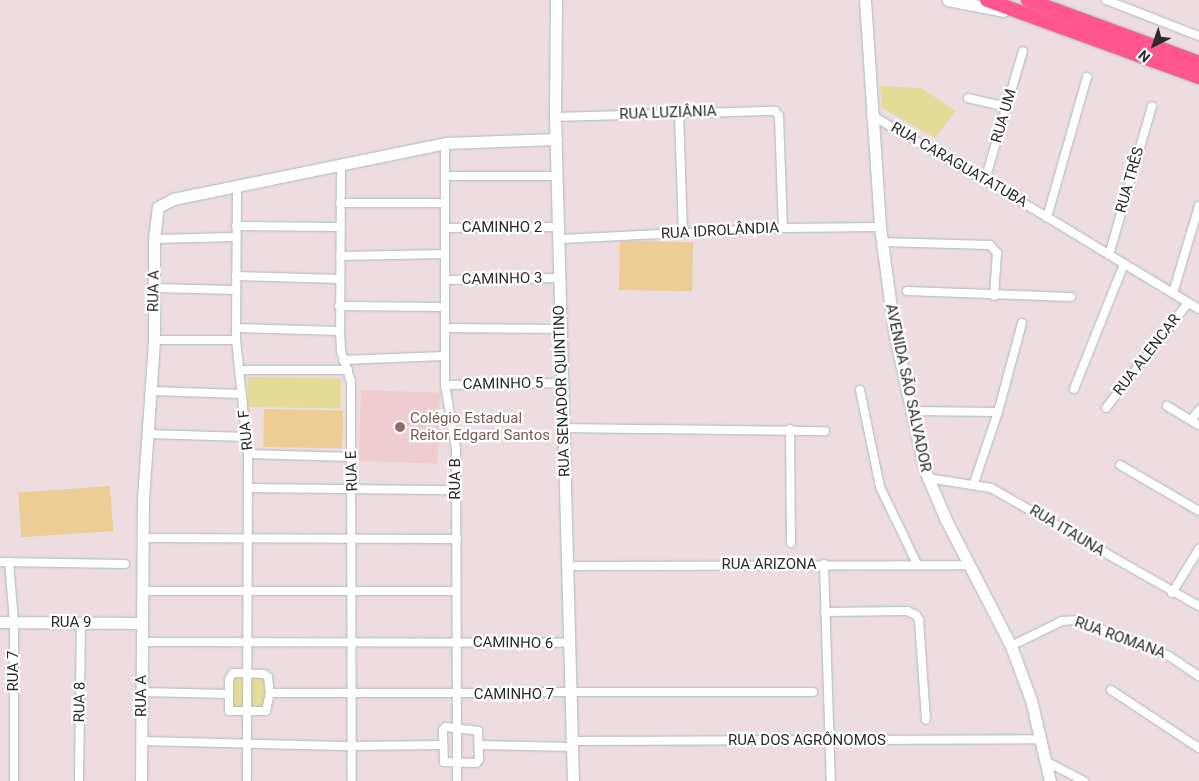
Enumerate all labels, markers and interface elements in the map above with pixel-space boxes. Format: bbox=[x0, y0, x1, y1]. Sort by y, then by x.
north arrow bbox=[1129, 20, 1179, 70]
text: N bbox=[1135, 47, 1153, 66]
street label: RUA UM bbox=[988, 87, 1020, 145]
street label: RUA LUZIÂNIA bbox=[619, 102, 717, 124]
street label: RUA CARAGUATATUBA bbox=[888, 119, 1030, 211]
street label: RUA TRÊS bbox=[1112, 145, 1148, 215]
street label: CAMINHO 2 bbox=[462, 219, 542, 237]
street label: RUA IDROLÂNDIA bbox=[660, 219, 780, 243]
street label: CAMINHO 3 bbox=[462, 269, 542, 289]
street label: RUA A bbox=[145, 270, 163, 312]
street label: AVENIDA SÃO SALVADOR bbox=[881, 302, 935, 474]
street label: RUA SENADOR QUINTINO bbox=[550, 305, 574, 477]
street label: RUA ALENCAR bbox=[1110, 311, 1184, 399]
street label: CAMINHO 5 bbox=[463, 374, 543, 394]
street label: RUA F bbox=[235, 409, 257, 451]
place label: Colégio Estadual Reitor Edgard Santos bbox=[410, 409, 550, 444]
marker: Colégio Estadual Reitor Edgard Santos bbox=[394, 421, 406, 433]
street label: RUA E bbox=[342, 450, 362, 492]
street label: RUA B bbox=[447, 458, 465, 500]
street label: RUA ITAUNA bbox=[1026, 502, 1108, 560]
street label: RUA ARIZONA bbox=[721, 556, 817, 574]
street label: RUA ROMANA bbox=[1072, 613, 1168, 663]
street label: RUA 9 bbox=[51, 614, 91, 632]
street label: CAMINHO 6 bbox=[473, 633, 553, 653]
street label: RUA 7 bbox=[5, 651, 23, 691]
street label: RUA A bbox=[133, 675, 151, 717]
street label: RUA 8 bbox=[71, 681, 89, 723]
street label: CAMINHO 7 bbox=[474, 686, 554, 704]
street label: RUA DOS AGRÔNOMOS bbox=[728, 732, 886, 750]

